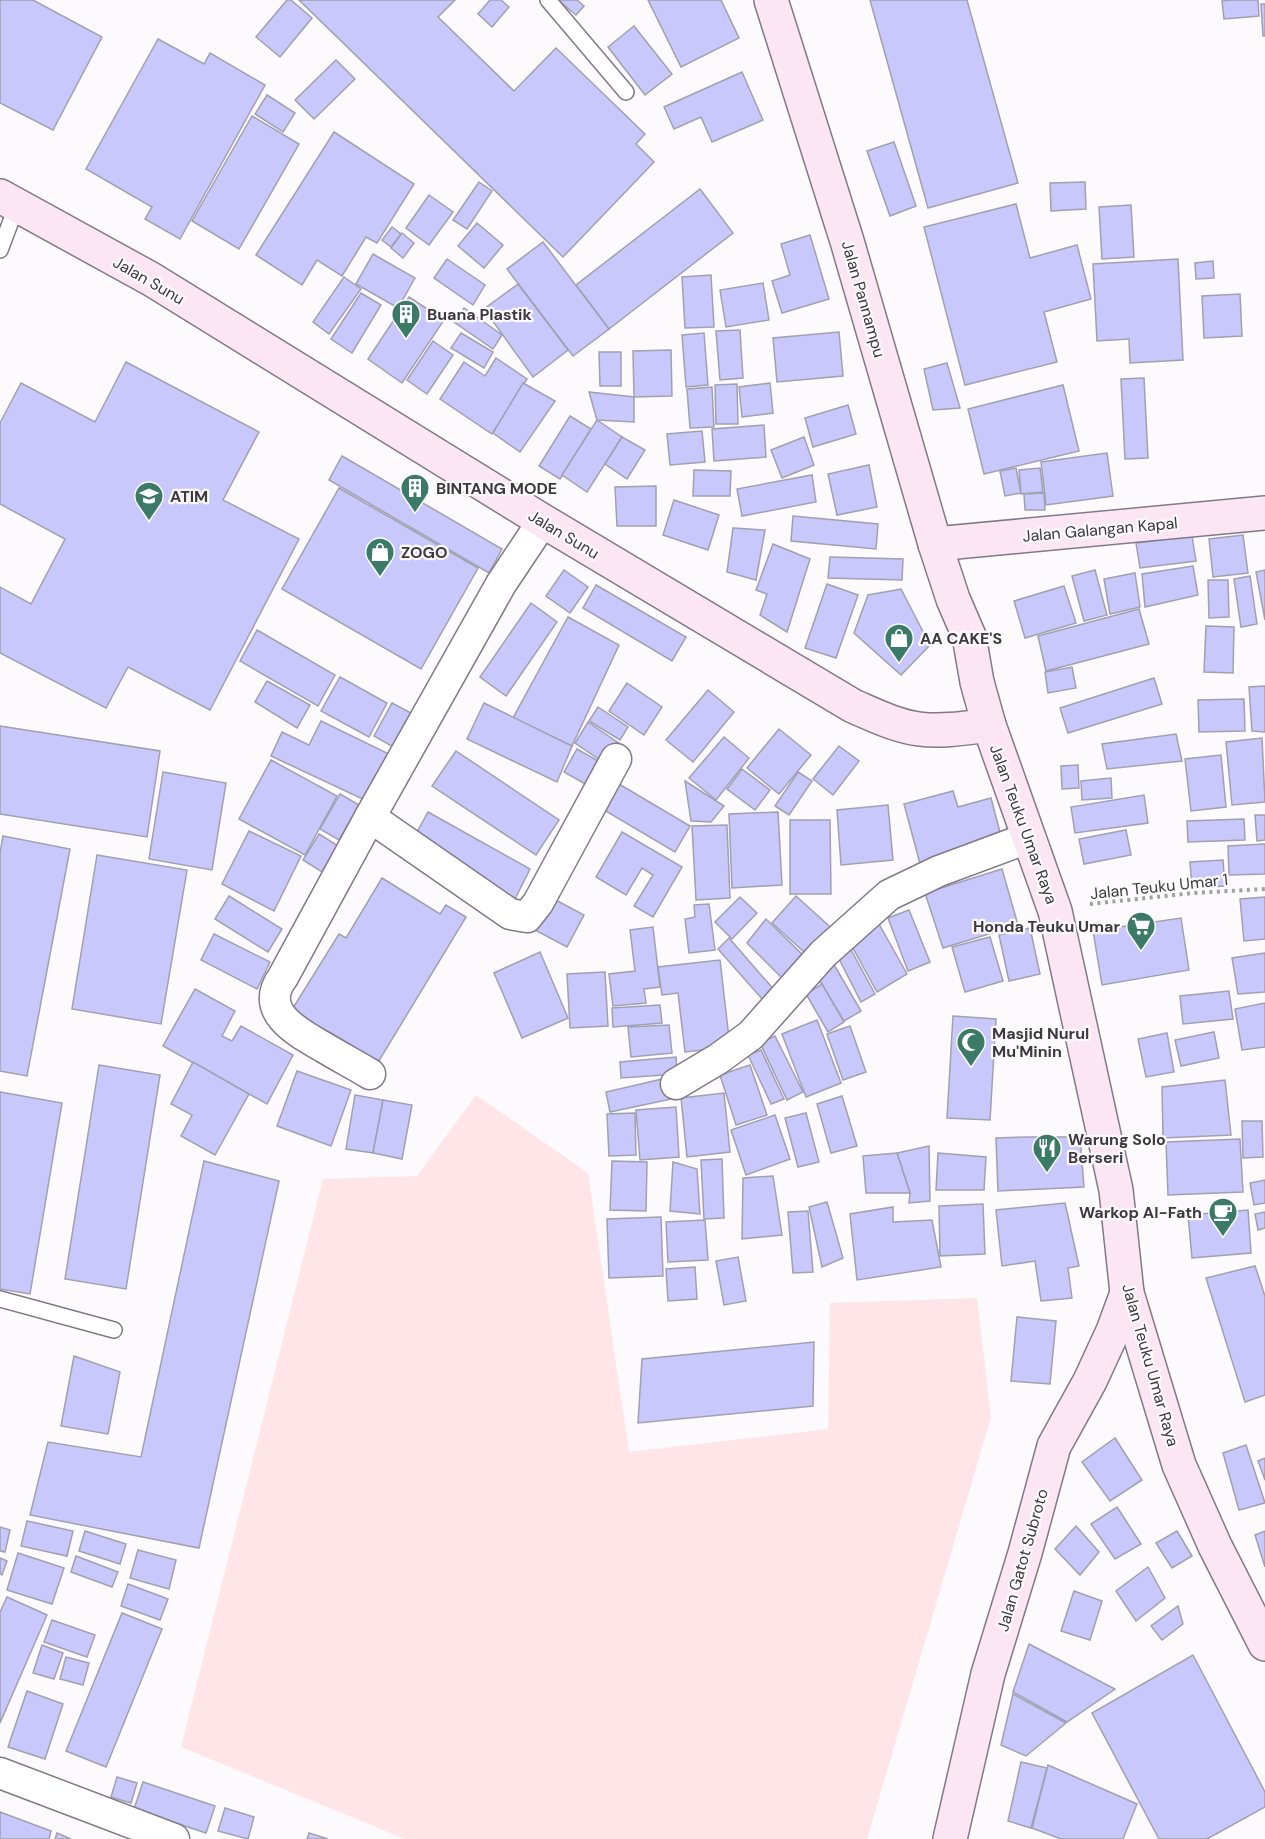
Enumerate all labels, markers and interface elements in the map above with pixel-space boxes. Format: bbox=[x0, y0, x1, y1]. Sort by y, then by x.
street label: Jalan Pannampu bbox=[837, 238, 890, 360]
street label: Jalan Sunu bbox=[109, 252, 188, 309]
building icon: Buana Plastik bbox=[390, 298, 422, 340]
place label: Buana Plastik bbox=[427, 304, 533, 325]
building icon: BINTANG MODE bbox=[399, 472, 431, 514]
place label: BINTANG MODE bbox=[436, 478, 557, 499]
school or university icon: ATIM bbox=[133, 480, 165, 522]
place label: ATIM bbox=[170, 486, 208, 507]
street label: Jalan Sunu bbox=[524, 505, 603, 564]
street label: Jalan Galangan Kapal bbox=[1022, 512, 1179, 547]
shop icon: ZOGO bbox=[364, 536, 396, 578]
place label: ZOGO bbox=[401, 542, 447, 563]
shop icon: AA CAKE'S bbox=[883, 622, 915, 664]
place label: AA CAKE'S bbox=[920, 628, 1002, 649]
street label: Jalan Teuku Umar Raya bbox=[985, 742, 1062, 907]
street label: Jalan Teuku Umar 1 bbox=[1089, 869, 1229, 904]
supermarket icon: Honda Teuku Umar bbox=[1125, 910, 1157, 952]
place label: Honda Teuku Umar bbox=[973, 916, 1120, 937]
place label: Masjid Nurul Mu'Minin bbox=[992, 1023, 1089, 1062]
mosque icon: Masjid Nurul Mu'Minin bbox=[955, 1026, 987, 1068]
place label: Warung Solo Berseri bbox=[1068, 1129, 1166, 1168]
restaurant icon: Warung Solo Berseri bbox=[1031, 1132, 1063, 1174]
cafe icon: Warkop Al-Fath bbox=[1207, 1196, 1239, 1238]
place label: Warkop Al-Fath bbox=[1079, 1202, 1202, 1223]
street label: Jalan Teuku Umar Raya bbox=[1117, 1281, 1184, 1449]
street label: Jalan Gatot Subroto bbox=[992, 1486, 1053, 1634]

